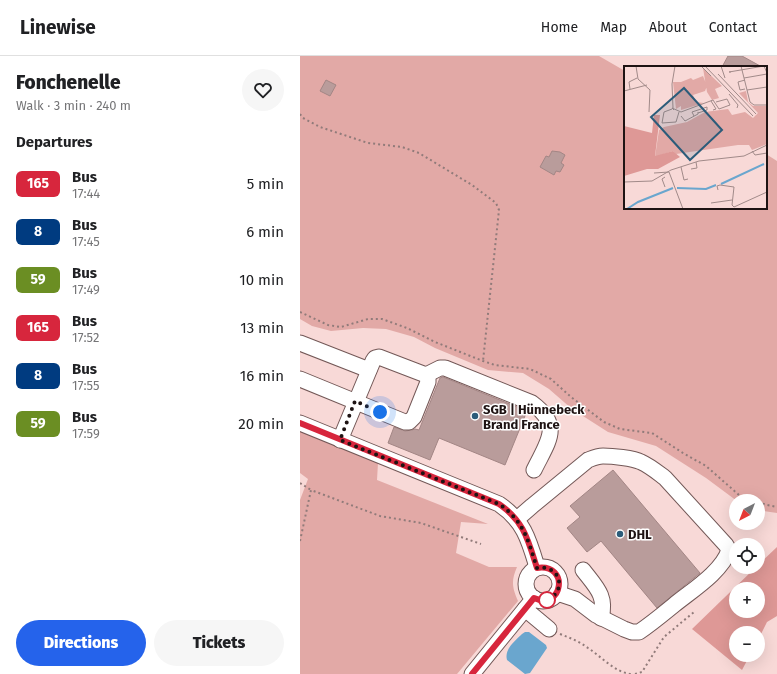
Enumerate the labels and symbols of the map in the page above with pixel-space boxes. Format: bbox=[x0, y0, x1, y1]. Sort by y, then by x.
inset map bbox=[624, 66, 767, 209]
your location bbox=[370, 402, 390, 422]
place label: SGB | Hünnebeck Brand France bbox=[483, 402, 585, 432]
marker: SGB | Hünnebeck Brand France bbox=[470, 411, 480, 421]
north arrow bbox=[729, 494, 765, 530]
place label: DHL bbox=[628, 527, 652, 542]
marker: DHL bbox=[615, 529, 625, 539]
unlabelled marker bbox=[538, 591, 556, 609]

